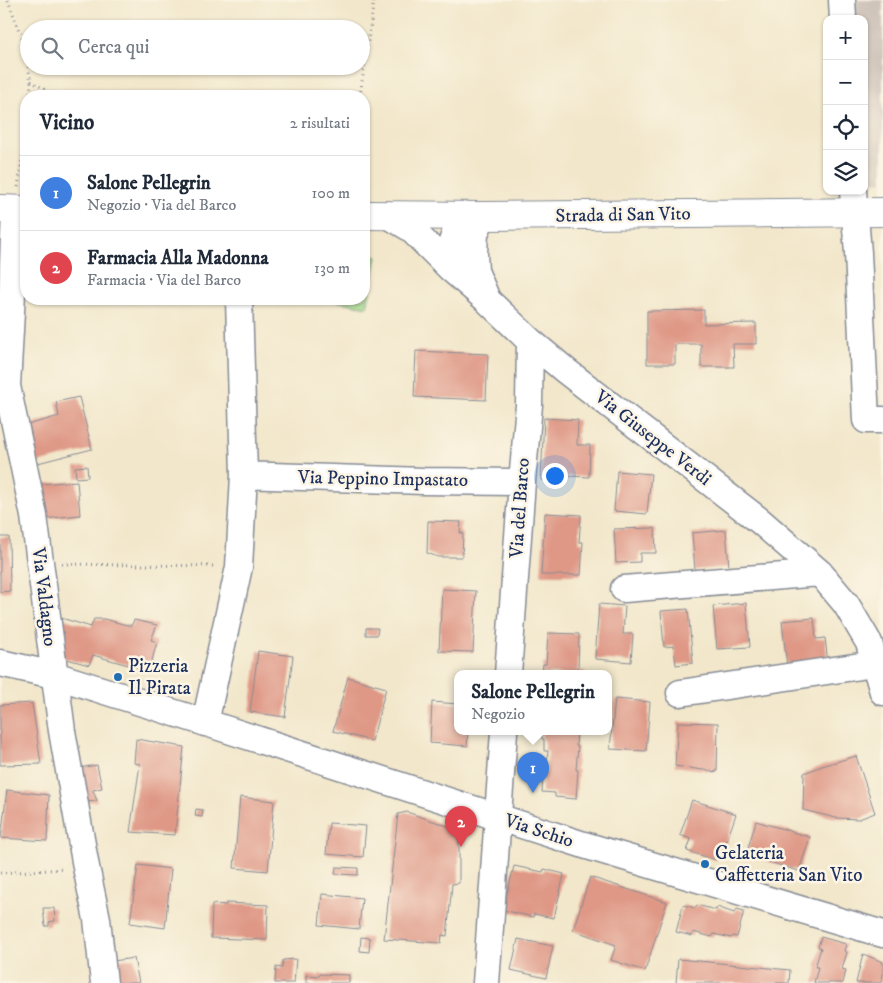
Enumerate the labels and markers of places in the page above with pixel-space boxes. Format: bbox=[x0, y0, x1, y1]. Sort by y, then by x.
place label: Pizzeria Il Pirata bbox=[128, 655, 191, 700]
marker: Pizzeria Il Pirata bbox=[112, 671, 124, 683]
pin: 1 bbox=[517, 752, 549, 793]
pin: 2 bbox=[445, 806, 477, 847]
place label: Gelateria Caffetteria San Vito bbox=[715, 842, 862, 887]
marker: Gelateria Caffetteria San Vito bbox=[699, 858, 711, 870]

